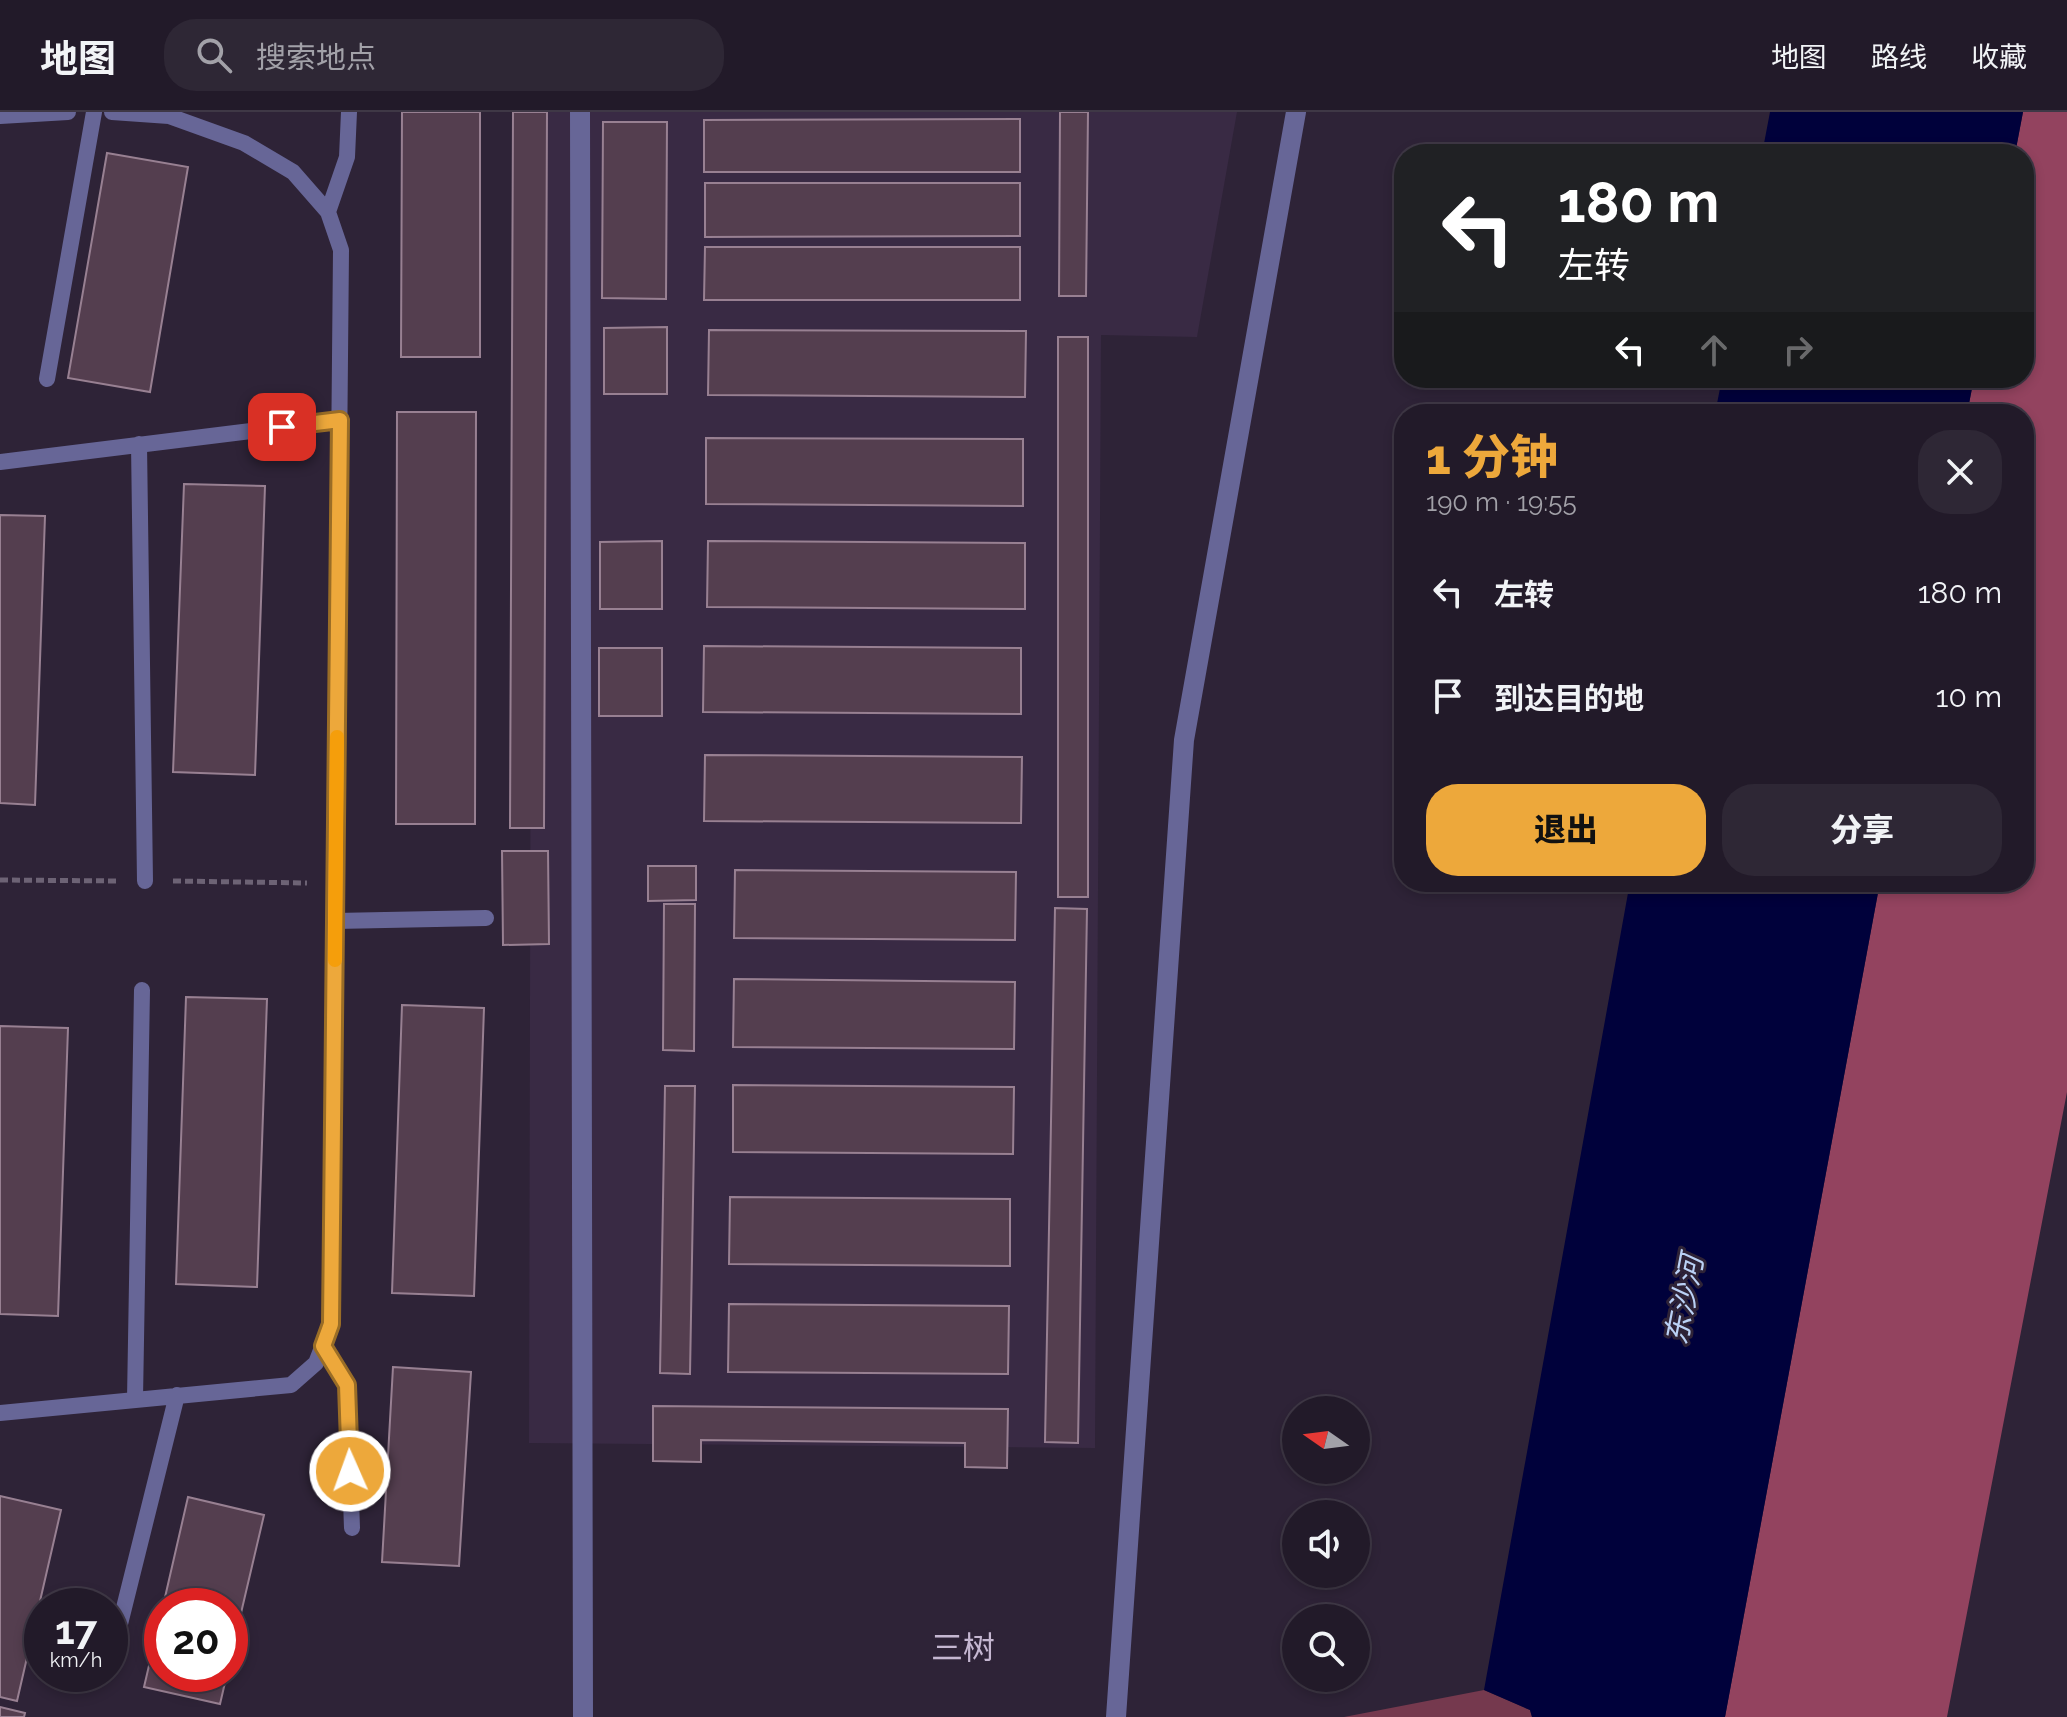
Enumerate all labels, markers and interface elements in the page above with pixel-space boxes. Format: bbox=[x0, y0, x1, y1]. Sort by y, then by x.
search box bbox=[164, 19, 724, 91]
icon: search bbox=[192, 33, 236, 77]
text: 地图 bbox=[40, 36, 116, 81]
text: 搜索地点 bbox=[256, 40, 376, 75]
text: 地图 bbox=[1771, 41, 1827, 74]
text: 路线 bbox=[1871, 41, 1927, 74]
text: 收藏 bbox=[1971, 41, 2027, 74]
text: 180 m bbox=[1558, 169, 1719, 235]
icon: left bbox=[1426, 176, 1530, 280]
text: 左转 bbox=[1558, 244, 1630, 286]
icon: left bbox=[1608, 328, 1652, 372]
icon: ahead bbox=[1692, 328, 1736, 372]
icon: right bbox=[1776, 328, 1820, 372]
pin bbox=[248, 393, 316, 461]
icon: arrive bbox=[260, 405, 304, 449]
text: 1 分钟 bbox=[1426, 429, 1558, 485]
button: close bbox=[1918, 430, 2002, 514]
text: 190 m · 19:55 bbox=[1426, 487, 1577, 517]
icon: left bbox=[1426, 570, 1470, 614]
text: 180 m bbox=[1918, 575, 2002, 610]
text: 左转 bbox=[1494, 577, 1554, 612]
icon: arrive bbox=[1426, 674, 1470, 718]
text: 10 m bbox=[1936, 679, 2002, 714]
text: 到达目的地 bbox=[1494, 681, 1644, 716]
button: 退出 bbox=[1426, 784, 1706, 876]
button: 分享 bbox=[1722, 784, 2002, 876]
water label: 东沙河 bbox=[1658, 1248, 1711, 1348]
north arrow bbox=[1282, 1396, 1370, 1484]
map controls bbox=[1282, 1396, 1370, 1692]
position arrow bbox=[308, 1429, 392, 1513]
button: sound bbox=[1282, 1500, 1370, 1588]
speed limit sign: 20 bbox=[144, 1588, 248, 1692]
button: search bbox=[1282, 1604, 1370, 1692]
text: 17 bbox=[55, 1606, 97, 1653]
district label: 三树 bbox=[931, 1629, 995, 1666]
text: km/h bbox=[50, 1648, 102, 1672]

